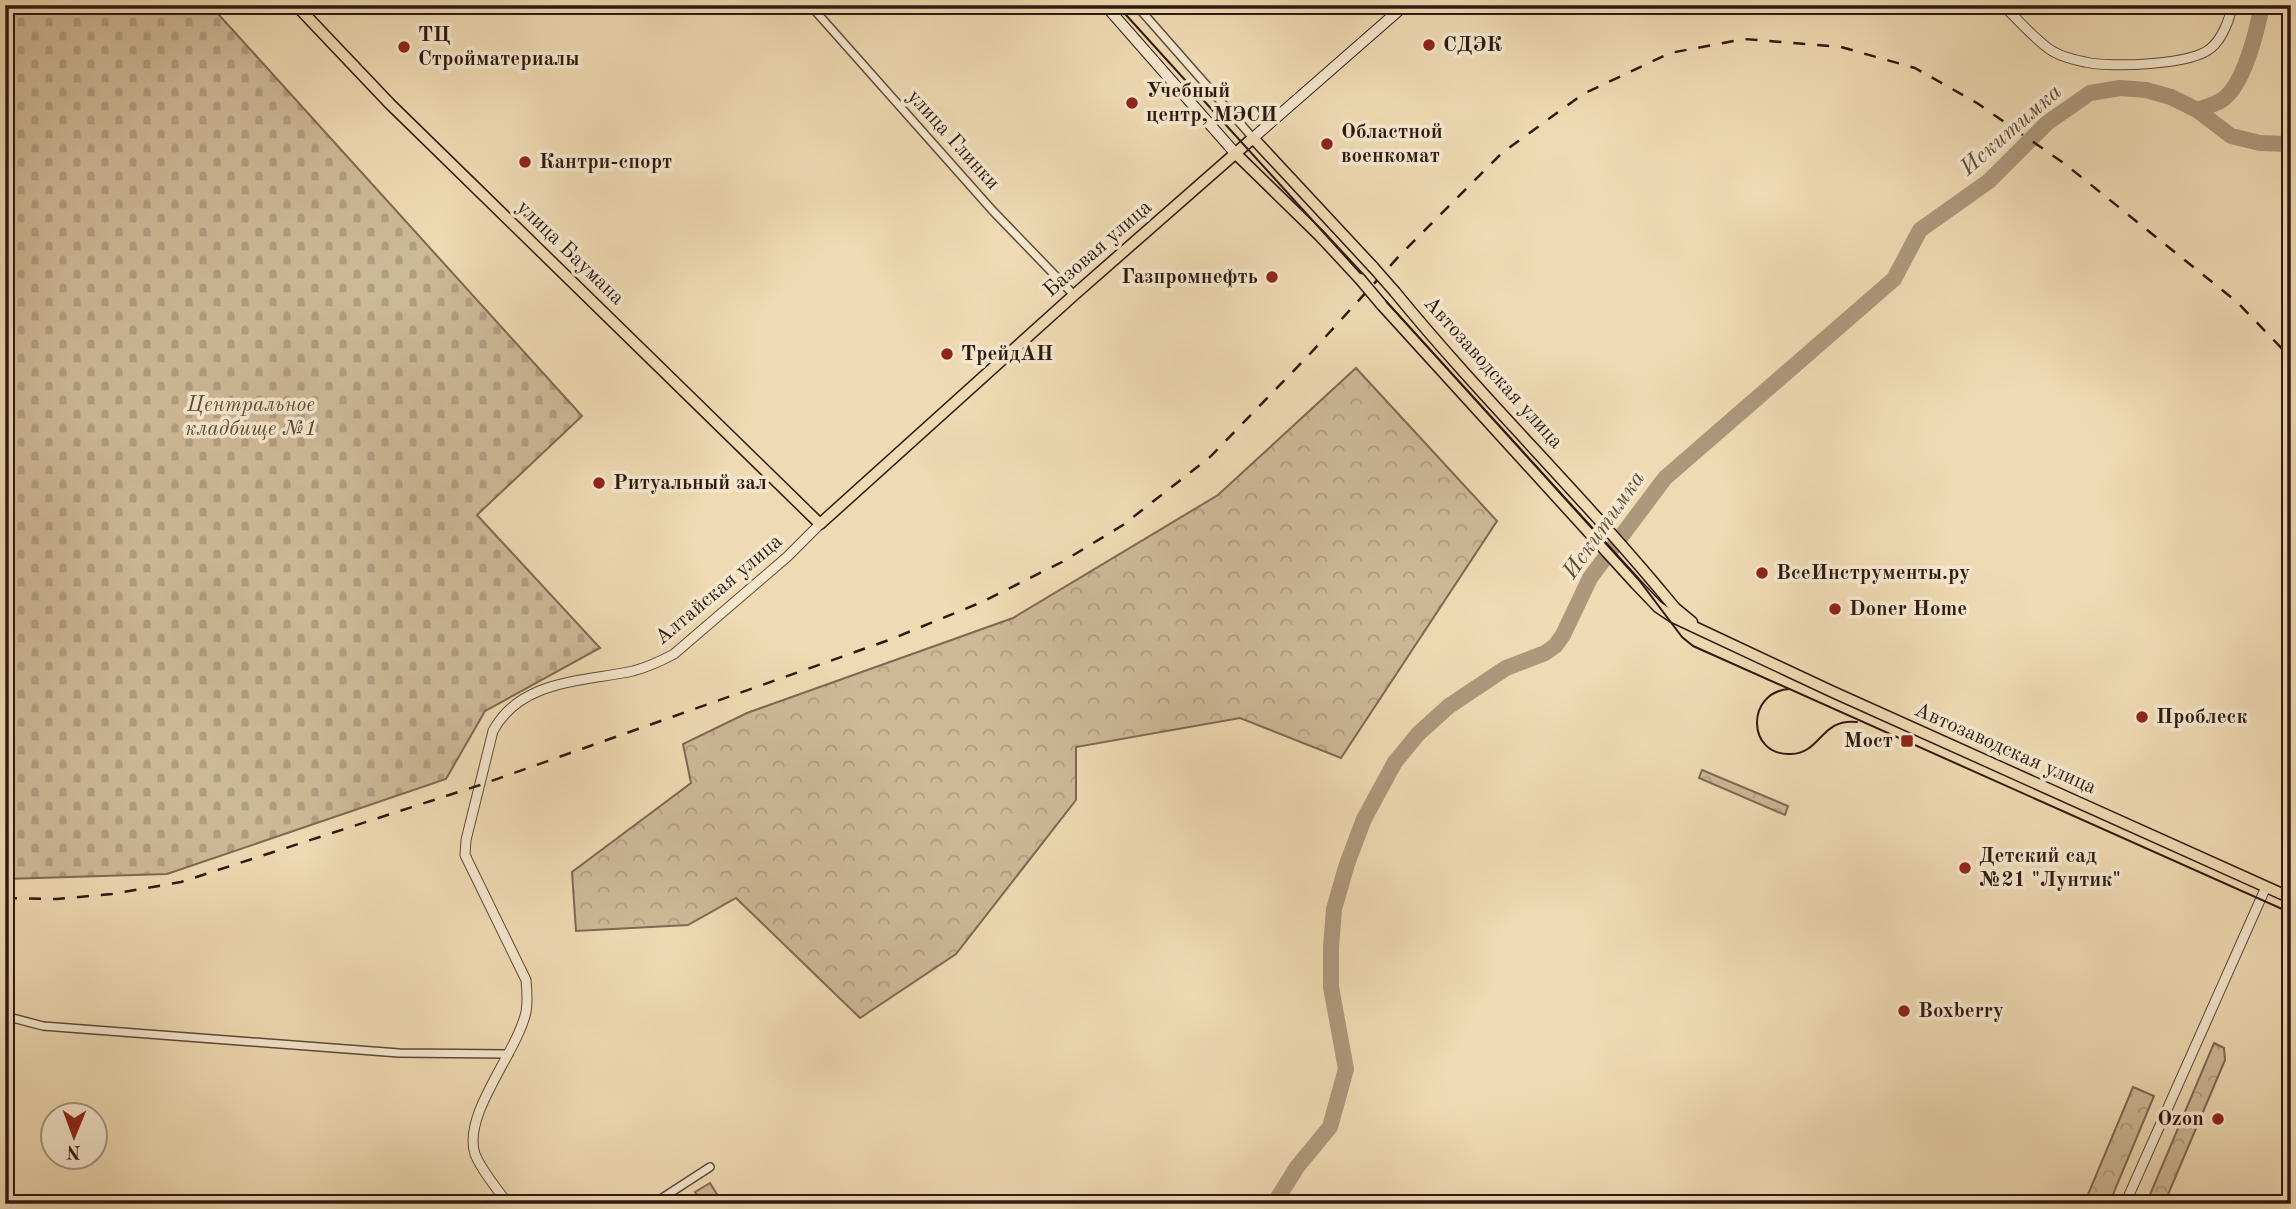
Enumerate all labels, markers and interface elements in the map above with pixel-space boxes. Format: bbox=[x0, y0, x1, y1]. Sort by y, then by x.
place label: ТЦ Стройматериалы bbox=[418, 25, 580, 70]
place label: СДЭК bbox=[1443, 35, 1502, 56]
marker: СДЭК bbox=[1421, 37, 1437, 53]
marker: ТЦ Стройматериалы bbox=[396, 39, 412, 55]
water label: Искитимка bbox=[1955, 80, 2066, 181]
place label: Учебный центр, МЭСИ bbox=[1146, 81, 1277, 126]
street label: улица Глинки bbox=[903, 86, 1003, 194]
marker: Учебный центр, МЭСИ bbox=[1124, 95, 1140, 111]
place label: Областной военкомат bbox=[1341, 122, 1443, 167]
marker: Областной военкомат bbox=[1319, 136, 1335, 152]
place label: Кантри-спорт bbox=[539, 152, 672, 173]
marker: Кантри-спорт bbox=[517, 154, 533, 170]
street label: улица Баумана bbox=[512, 197, 628, 309]
street label: Базовая улица bbox=[1040, 197, 1156, 301]
place label: Газпромнефть bbox=[1121, 267, 1258, 288]
marker: Газпромнефть bbox=[1264, 269, 1280, 285]
street label: Автозаводская улица bbox=[1419, 293, 1567, 453]
place label: ТрейдАН bbox=[961, 344, 1053, 365]
marker: ТрейдАН bbox=[939, 346, 955, 362]
park label: Центральное кладбище №1 bbox=[185, 395, 317, 440]
water label: Искитимка bbox=[1558, 467, 1650, 584]
place label: Ритуальный зал bbox=[613, 473, 767, 494]
marker: Ритуальный зал bbox=[591, 475, 607, 491]
street label: Алтайская улица bbox=[651, 531, 787, 649]
place label: ВсеИнструменты.ру bbox=[1776, 563, 1970, 584]
marker: ВсеИнструменты.ру bbox=[1754, 565, 1770, 581]
place label: Doner Home bbox=[1849, 599, 1967, 620]
marker: Doner Home bbox=[1827, 601, 1843, 617]
street label: Автозаводская улица bbox=[1911, 699, 2099, 799]
place label: Проблеск bbox=[2156, 707, 2247, 728]
marker: Проблеск bbox=[2134, 709, 2150, 725]
place label: Мост bbox=[1844, 731, 1893, 752]
marker: Мост bbox=[1899, 733, 1915, 749]
place label: Детский сад №21 "Лунтик" bbox=[1979, 846, 2121, 891]
marker: Детский сад №21 "Лунтик" bbox=[1957, 860, 1973, 876]
place label: Boxberry bbox=[1918, 1001, 2004, 1022]
marker: Boxberry bbox=[1896, 1003, 1912, 1019]
north arrow bbox=[38, 1100, 108, 1170]
place label: Ozon bbox=[2157, 1109, 2204, 1130]
marker: Ozon bbox=[2210, 1111, 2226, 1127]
text: N bbox=[66, 1141, 81, 1160]

